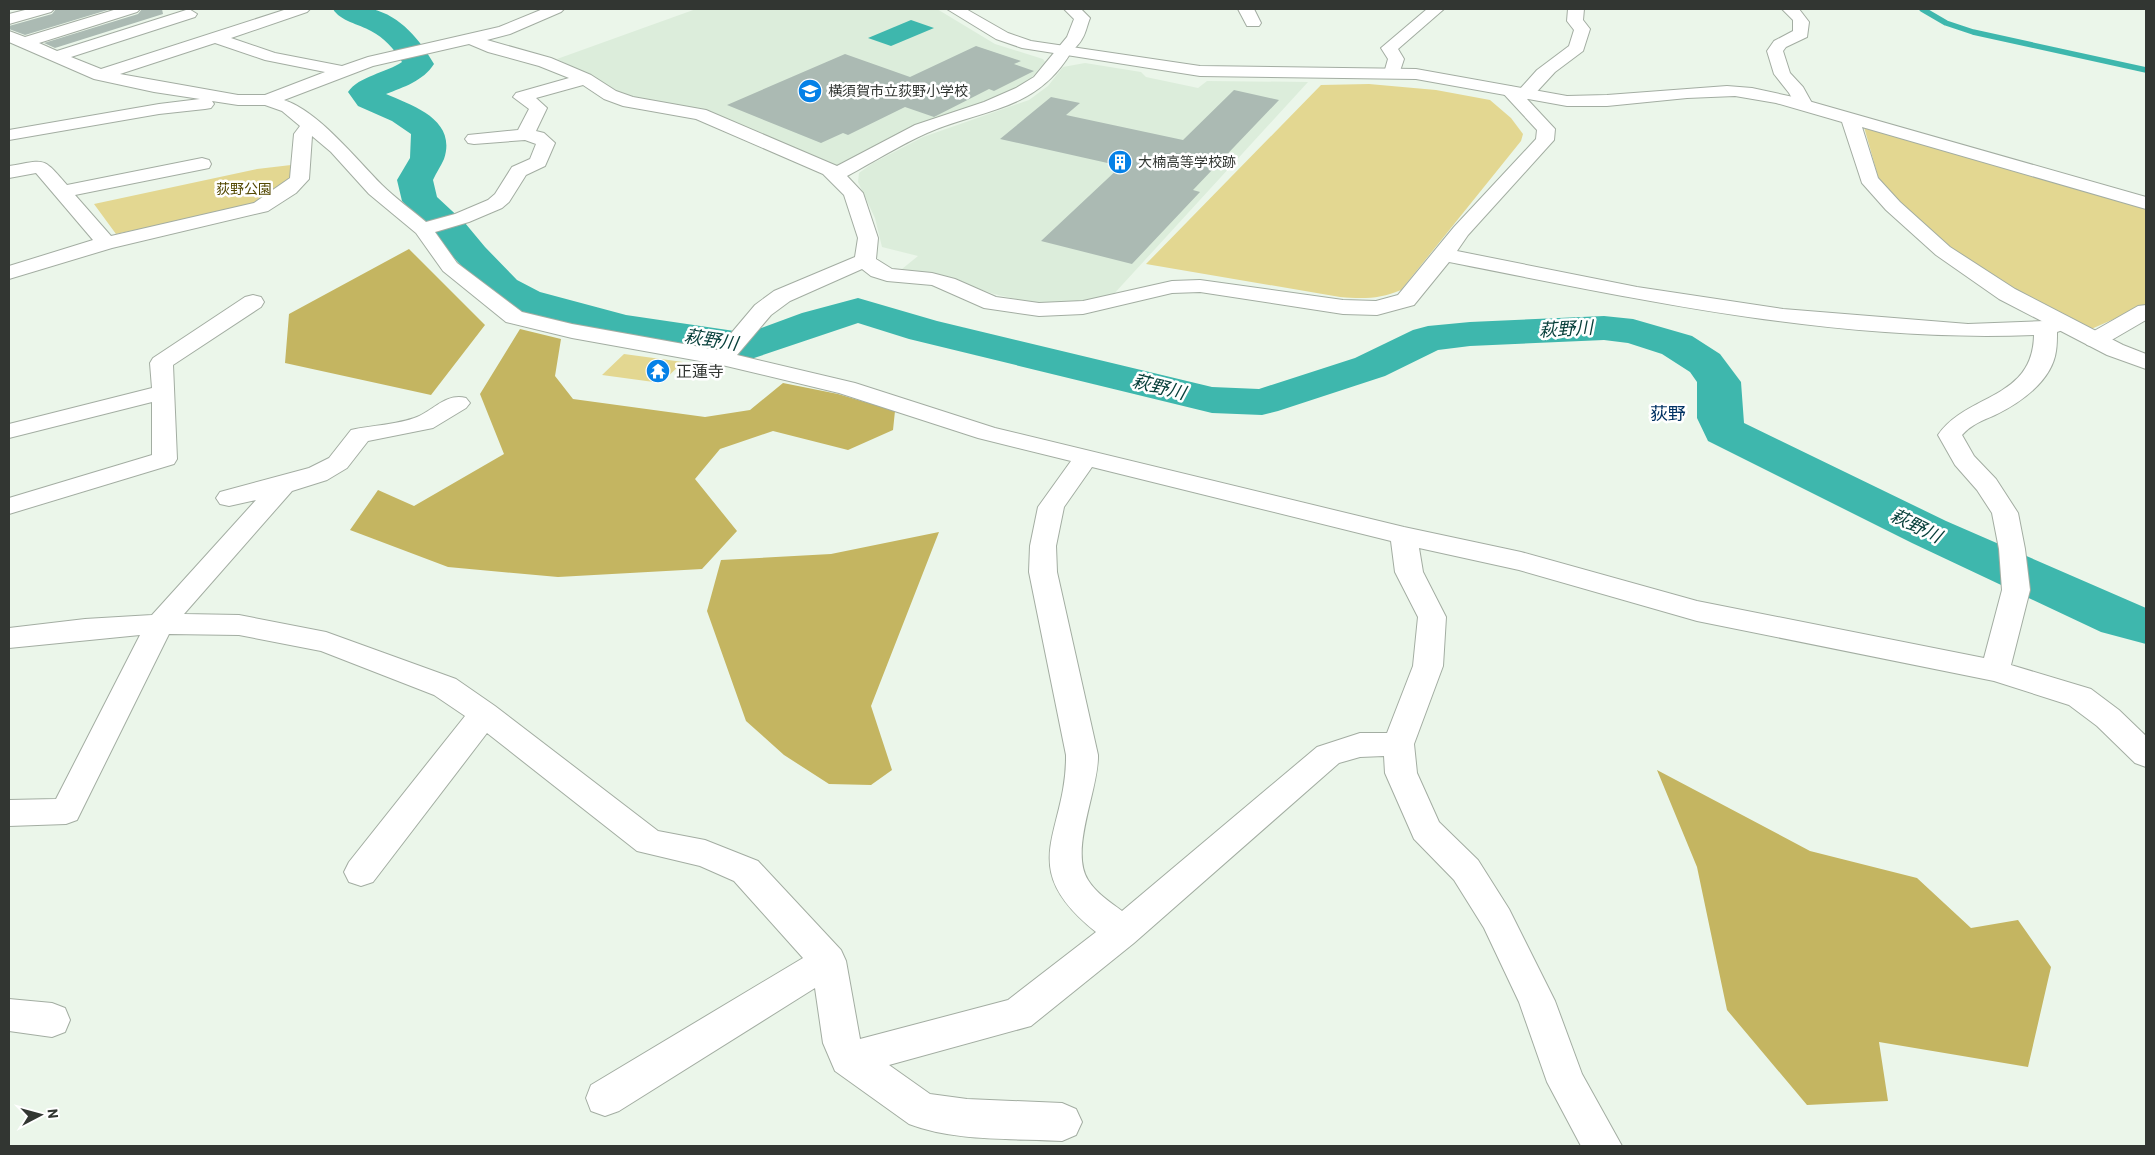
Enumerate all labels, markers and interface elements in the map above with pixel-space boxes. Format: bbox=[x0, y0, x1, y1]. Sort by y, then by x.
school or university icon: 横須賀市立荻野小学校 bbox=[797, 78, 823, 104]
place label: 横須賀市立荻野小学校 bbox=[828, 82, 968, 99]
building icon: 大楠高等学校跡 bbox=[1107, 149, 1133, 175]
place label: 大楠高等学校跡 bbox=[1138, 153, 1236, 170]
park label: 荻野公園 bbox=[216, 180, 272, 197]
water label: 萩野川 bbox=[1538, 315, 1595, 340]
water label: 萩野川 bbox=[683, 324, 742, 354]
temple icon: 正蓮寺 bbox=[645, 358, 671, 384]
place label: 正蓮寺 bbox=[676, 361, 724, 380]
water label: 萩野川 bbox=[1130, 369, 1190, 404]
district label: 荻野 bbox=[1650, 402, 1686, 424]
water label: 萩野川 bbox=[1887, 503, 1947, 548]
north arrow bbox=[15, 1090, 65, 1140]
text: N bbox=[44, 1108, 62, 1119]

